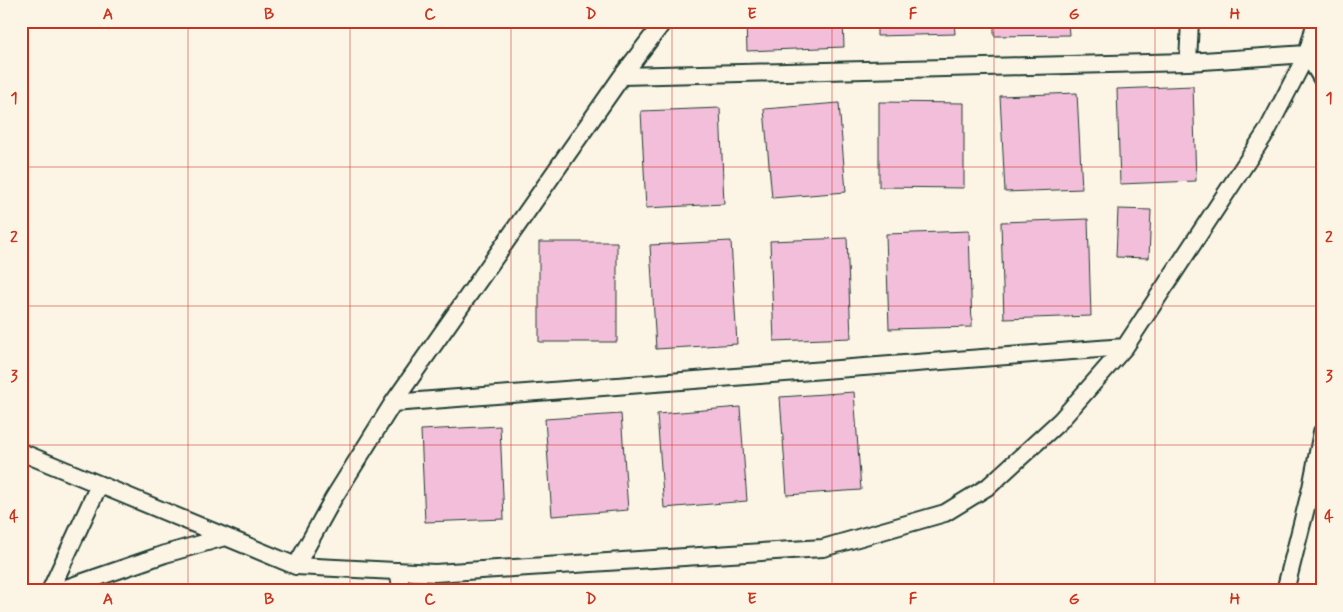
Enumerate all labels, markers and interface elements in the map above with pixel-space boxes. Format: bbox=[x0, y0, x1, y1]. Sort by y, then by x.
text: A bbox=[103, 4, 113, 25]
text: B bbox=[264, 4, 274, 25]
text: C bbox=[424, 4, 436, 25]
text: D bbox=[585, 4, 597, 25]
text: E bbox=[747, 4, 757, 25]
text: F bbox=[909, 4, 918, 25]
text: G bbox=[1069, 4, 1080, 25]
text: H bbox=[1230, 4, 1241, 25]
text: 1 bbox=[10, 88, 18, 109]
text: 1 bbox=[1325, 88, 1333, 109]
text: 2 bbox=[10, 227, 18, 248]
text: 2 bbox=[1325, 227, 1333, 248]
text: 3 bbox=[10, 366, 18, 387]
text: 3 bbox=[1325, 366, 1333, 387]
text: 4 bbox=[9, 506, 19, 527]
text: 4 bbox=[1324, 506, 1334, 527]
text: A bbox=[103, 589, 113, 610]
text: B bbox=[264, 589, 274, 610]
text: C bbox=[424, 589, 436, 610]
text: D bbox=[585, 589, 597, 610]
text: E bbox=[747, 589, 757, 610]
text: F bbox=[909, 589, 918, 610]
text: G bbox=[1069, 589, 1080, 610]
text: H bbox=[1230, 589, 1241, 610]

